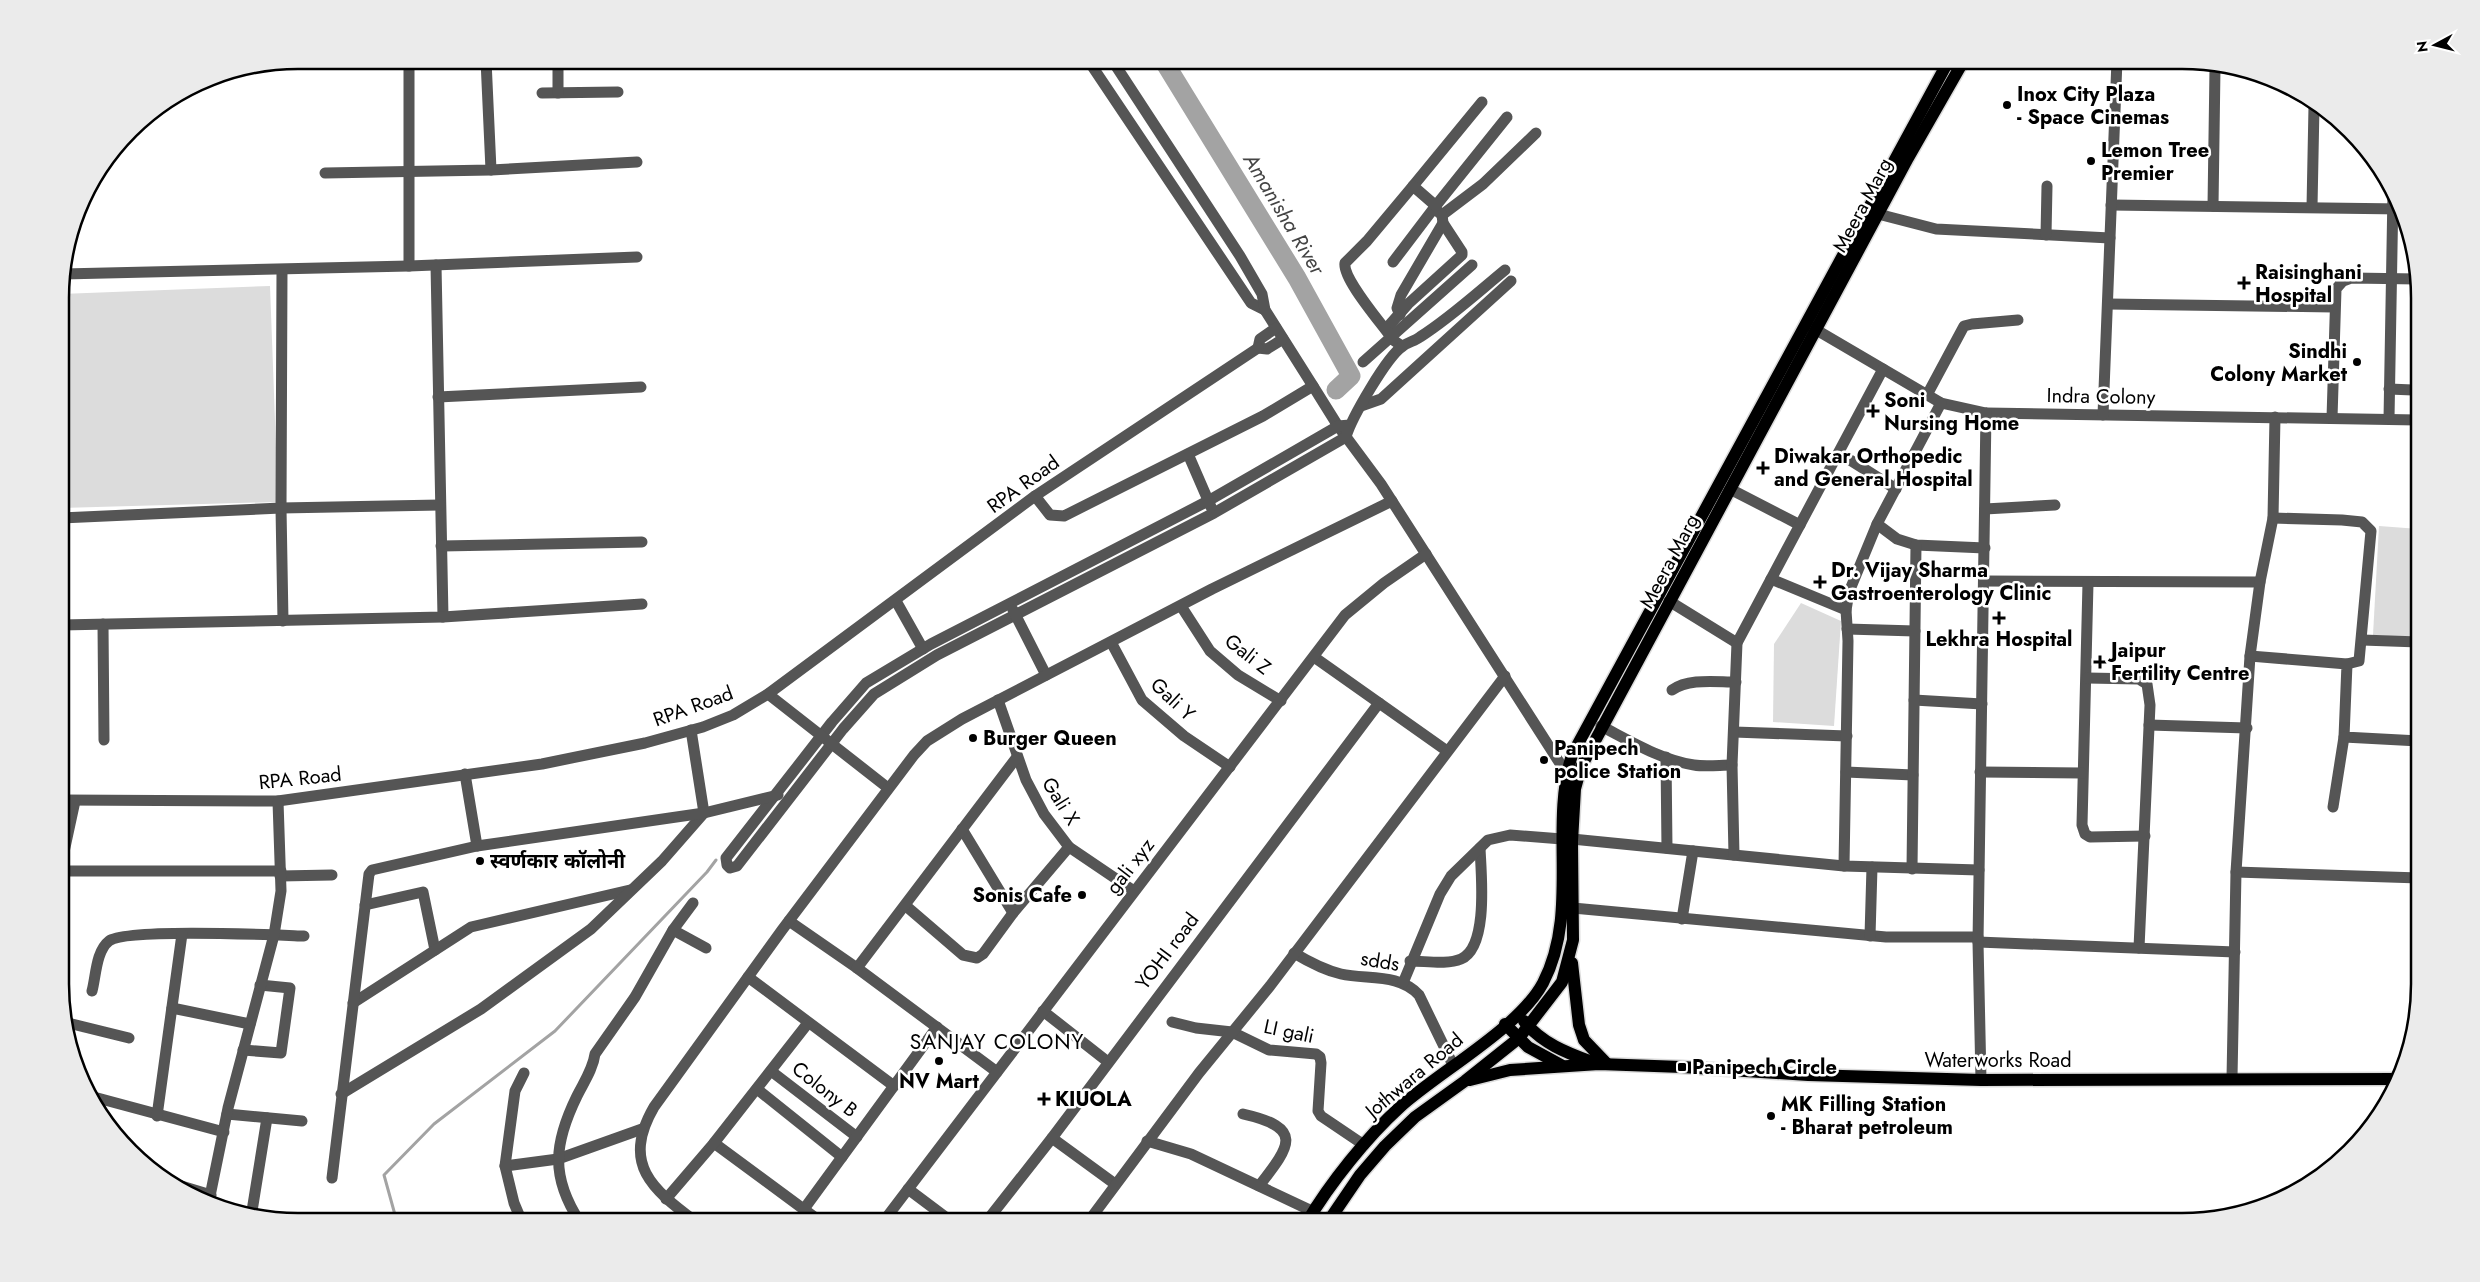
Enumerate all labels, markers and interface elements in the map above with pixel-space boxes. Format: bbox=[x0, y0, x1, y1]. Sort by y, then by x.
north arrow bbox=[2410, 20, 2460, 70]
text: N bbox=[2411, 40, 2433, 53]
place label: Inox City Plaza - Space Cinemas bbox=[2017, 80, 2169, 132]
marker: Inox City Plaza - Space Cinemas bbox=[2001, 99, 2013, 111]
place label: Lemon Tree Premier bbox=[2101, 136, 2209, 188]
water label: Amanisha River bbox=[1235, 147, 1333, 281]
street label: Meera Marg bbox=[1825, 153, 1899, 258]
marker: Lemon Tree Premier bbox=[2085, 155, 2097, 167]
place label: Raisinghani Hospital bbox=[2255, 258, 2362, 310]
marker: Raisinghani Hospital bbox=[2237, 276, 2251, 290]
place label: Sindhi Colony Market bbox=[2210, 337, 2348, 389]
marker: Sindhi Colony Market bbox=[2351, 356, 2363, 368]
street label: Indra Colony bbox=[2046, 381, 2156, 412]
place label: Soni Nursing Home bbox=[1884, 386, 2019, 438]
marker: Soni Nursing Home bbox=[1866, 404, 1880, 418]
place label: Diwakar Orthopedic and General Hospital bbox=[1774, 442, 1973, 494]
street label: RPA Road bbox=[981, 448, 1065, 521]
marker: Diwakar Orthopedic and General Hospital bbox=[1756, 461, 1770, 475]
street label: Meera Marg bbox=[1632, 509, 1706, 614]
place label: Dr. Vijay Sharma Gastroenterology Clinic bbox=[1831, 556, 2051, 608]
marker: Dr. Vijay Sharma Gastroenterology Clinic bbox=[1813, 575, 1827, 589]
marker: Lekhra Hospital bbox=[1992, 611, 2006, 625]
place label: Lekhra Hospital bbox=[1926, 625, 2072, 654]
street label: Gali Z bbox=[1218, 627, 1277, 682]
place label: Jaipur Fertility Centre bbox=[2107, 636, 2249, 688]
marker: Jaipur Fertility Centre bbox=[2093, 655, 2107, 669]
street label: Gali Y bbox=[1144, 671, 1202, 728]
street label: RPA Road bbox=[649, 679, 737, 734]
place label: Burger Queen bbox=[983, 724, 1117, 753]
marker: Burger Queen bbox=[967, 732, 979, 744]
place label: Panipech police Station bbox=[1554, 734, 1681, 786]
marker: Panipech police Station bbox=[1538, 754, 1550, 766]
street label: RPA Road bbox=[257, 760, 343, 797]
street label: Gali X bbox=[1034, 772, 1087, 831]
street label: gali xyz bbox=[1099, 832, 1162, 901]
place label: स्वर्णकार कॉलोनी bbox=[490, 847, 626, 876]
marker: स्वर्णकार कॉलोनी bbox=[474, 855, 486, 867]
place label: Sonis Cafe bbox=[972, 881, 1072, 910]
marker: Sonis Cafe bbox=[1076, 889, 1088, 901]
street label: YOHI road bbox=[1129, 907, 1206, 996]
street label: sdds bbox=[1358, 944, 1401, 979]
street label: LI gali bbox=[1261, 1012, 1317, 1051]
street label: Jothwara Road bbox=[1357, 1026, 1470, 1127]
district label: SANJAY COLONY bbox=[910, 1027, 1084, 1057]
street label: Waterworks Road bbox=[1924, 1046, 2072, 1075]
place label: Panipech Circle bbox=[1692, 1053, 1837, 1082]
street label: Colony B bbox=[786, 1054, 864, 1124]
marker: NV Mart bbox=[933, 1055, 945, 1067]
marker: Panipech Circle bbox=[1676, 1061, 1688, 1073]
place label: NV Mart bbox=[899, 1067, 980, 1096]
place label: KIUOLA bbox=[1055, 1085, 1132, 1114]
place label: MK Filling Station - Bharat petroleum bbox=[1781, 1090, 1953, 1142]
marker: KIUOLA bbox=[1037, 1092, 1051, 1106]
marker: MK Filling Station - Bharat petroleum bbox=[1765, 1110, 1777, 1122]

